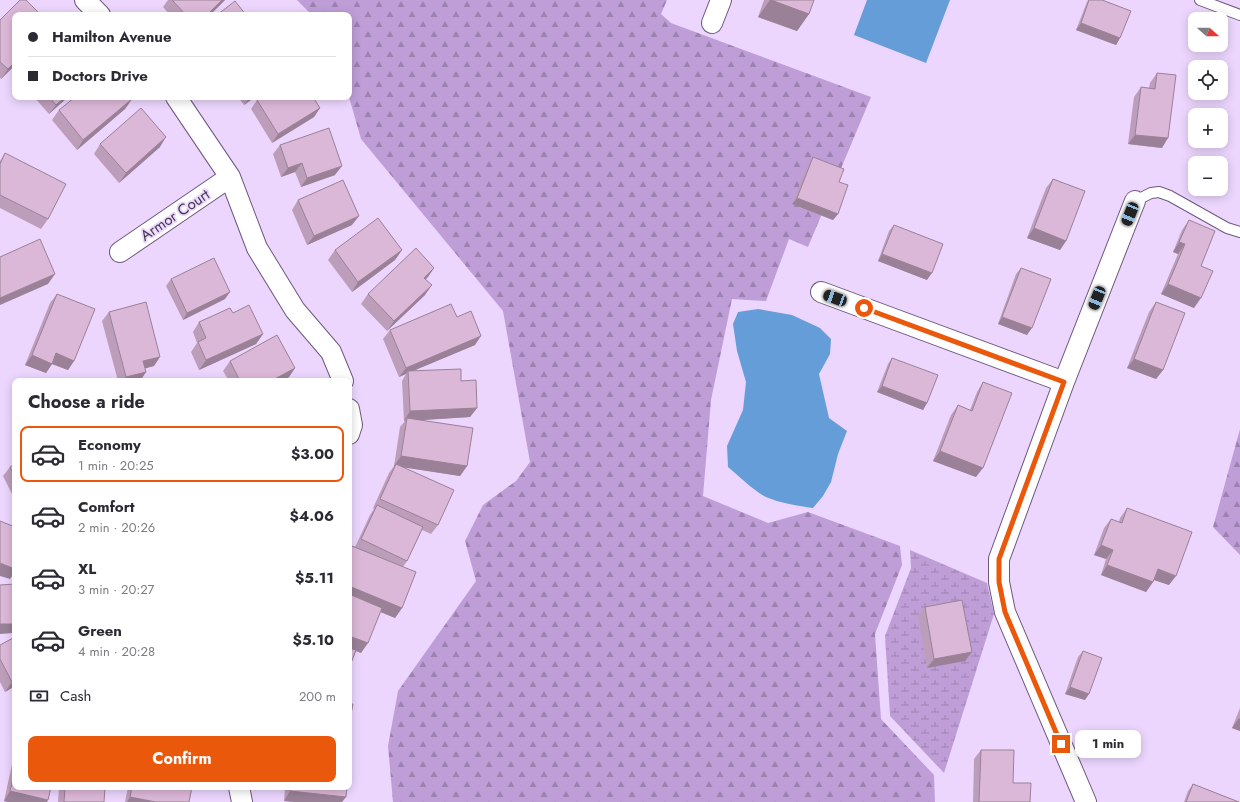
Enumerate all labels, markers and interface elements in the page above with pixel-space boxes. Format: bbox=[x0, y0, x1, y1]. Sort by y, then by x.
north arrow bbox=[1188, 12, 1228, 52]
map controls bbox=[1188, 12, 1228, 196]
text: Hamilton Avenue bbox=[52, 26, 172, 48]
button: locate bbox=[1188, 60, 1228, 100]
text: Doctors Drive bbox=[52, 65, 148, 87]
button: + bbox=[1188, 108, 1228, 148]
button: − bbox=[1188, 156, 1228, 196]
street label: Armor Court bbox=[136, 183, 215, 246]
car bbox=[1120, 201, 1140, 227]
car bbox=[1087, 285, 1107, 311]
car bbox=[822, 288, 848, 308]
route start bbox=[855, 299, 873, 317]
text: Choose a ride bbox=[28, 389, 145, 415]
text: Economy bbox=[78, 434, 141, 456]
icon: car bbox=[30, 436, 66, 472]
text: $3.00 bbox=[291, 443, 334, 465]
text: 1 min · 20:25 bbox=[78, 456, 154, 475]
text: Comfort bbox=[78, 496, 135, 518]
icon: car bbox=[30, 498, 66, 534]
text: $4.06 bbox=[289, 505, 334, 527]
text: 2 min · 20:26 bbox=[78, 518, 155, 537]
text: XL bbox=[78, 558, 96, 580]
icon: car bbox=[30, 560, 66, 596]
text: $5.11 bbox=[295, 567, 334, 589]
text: 3 min · 20:27 bbox=[78, 580, 154, 599]
text: Green bbox=[78, 620, 122, 642]
icon: car bbox=[30, 622, 66, 658]
text: $5.10 bbox=[293, 629, 334, 651]
text: 4 min · 20:28 bbox=[78, 642, 155, 661]
icon: cash bbox=[28, 685, 50, 707]
text: Cash bbox=[60, 685, 91, 707]
text: 200 m bbox=[299, 687, 336, 706]
callout: 1 min bbox=[1075, 730, 1141, 758]
text: 1 min bbox=[1092, 734, 1124, 753]
route end bbox=[1052, 735, 1070, 753]
button: Confirm bbox=[28, 736, 336, 782]

